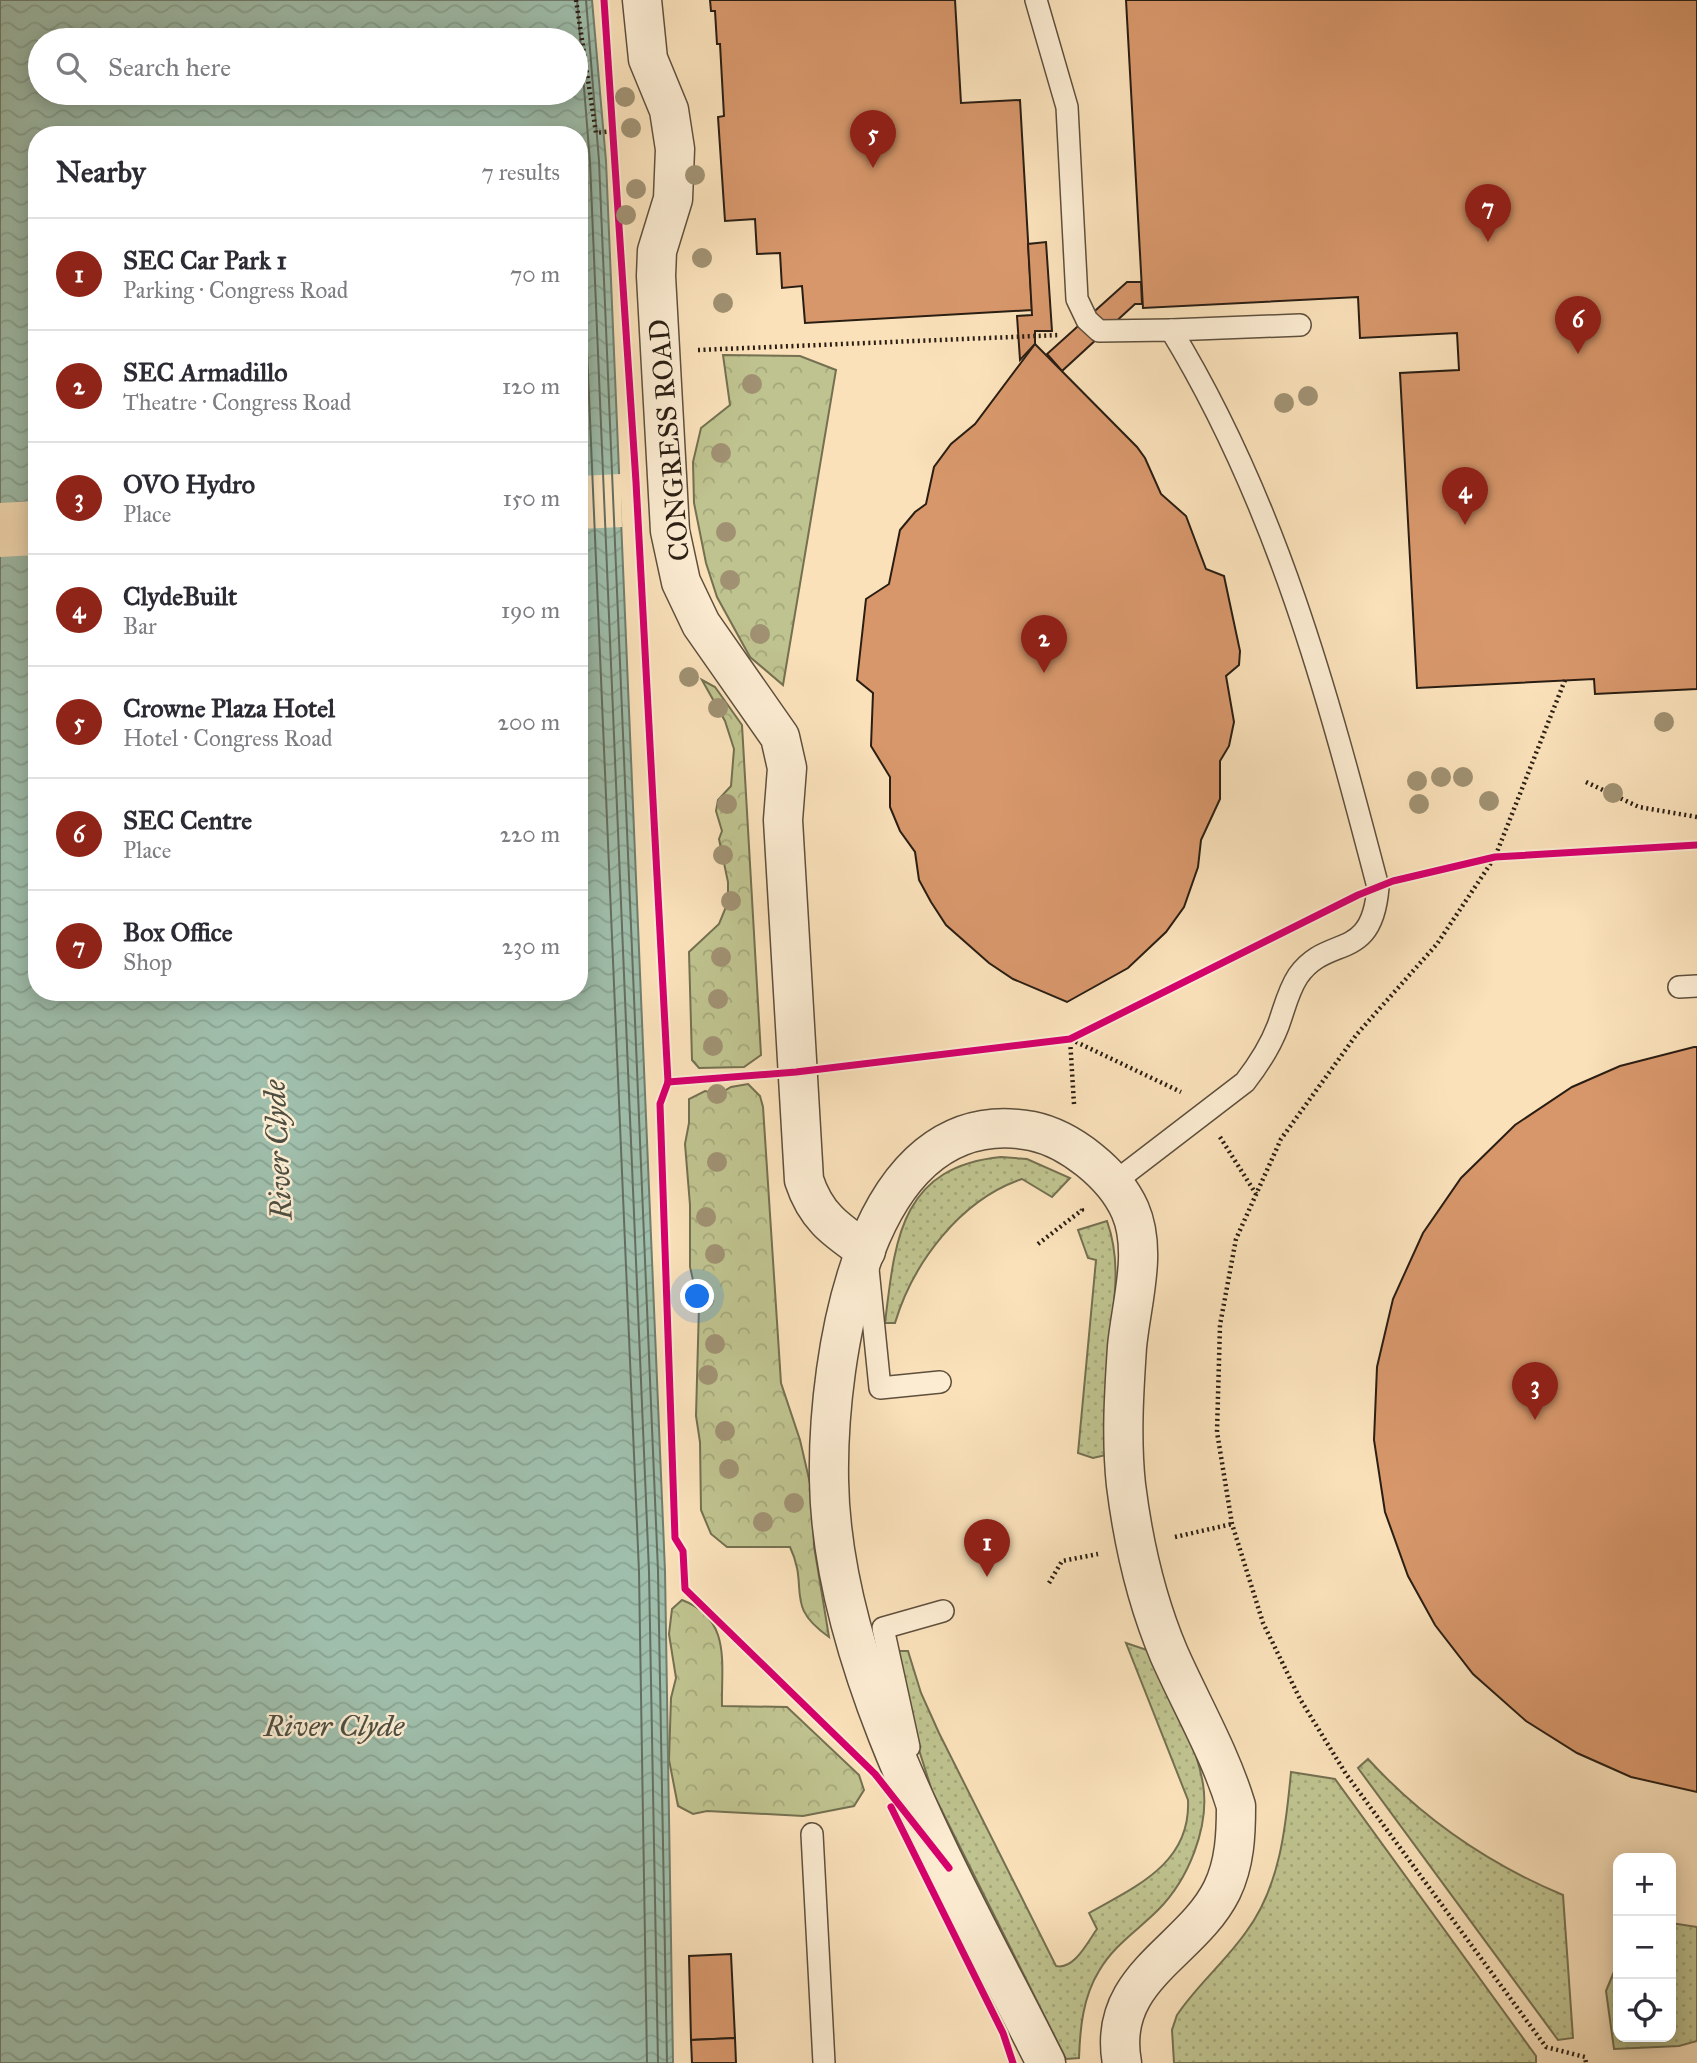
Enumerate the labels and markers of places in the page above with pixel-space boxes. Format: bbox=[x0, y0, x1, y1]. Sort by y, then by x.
pin: 5 bbox=[850, 110, 896, 168]
pin: 7 bbox=[1465, 184, 1511, 242]
pin: 6 bbox=[1555, 296, 1601, 354]
pin: 4 bbox=[1442, 467, 1488, 525]
pin: 2 bbox=[1021, 615, 1067, 673]
pin: 3 bbox=[1512, 1362, 1558, 1420]
pin: 1 bbox=[964, 1519, 1010, 1577]

